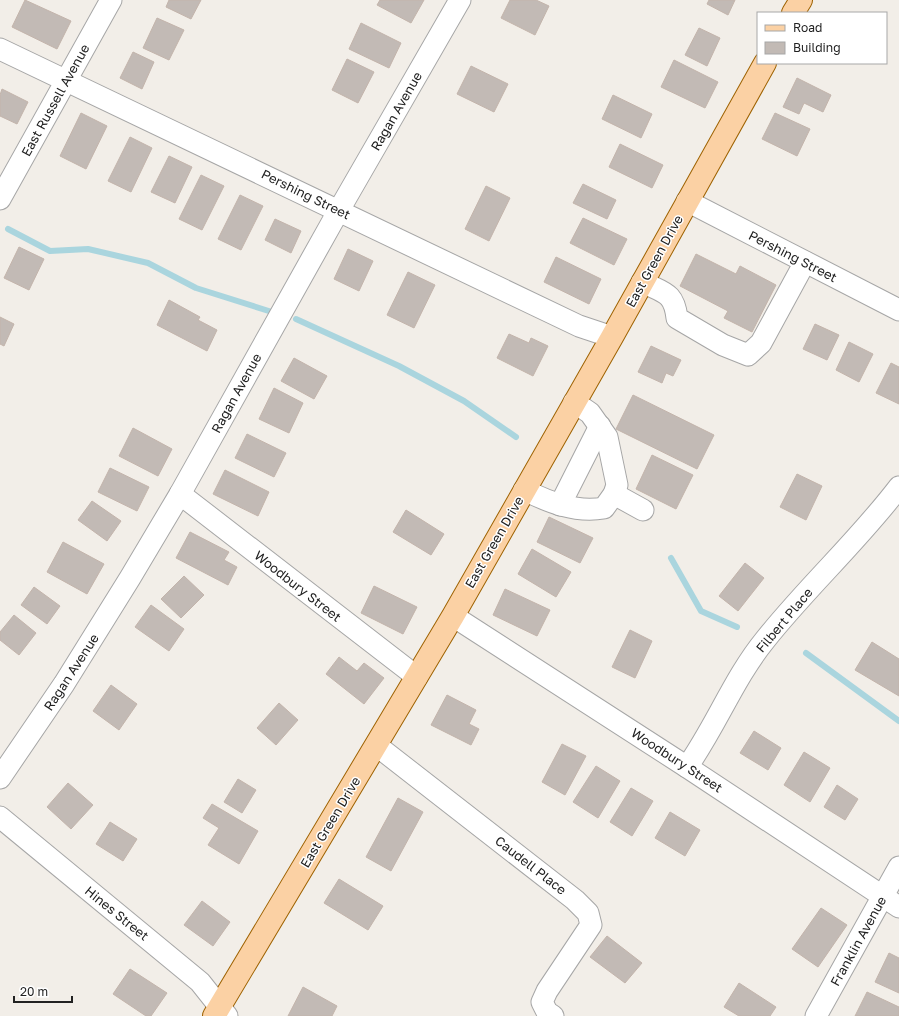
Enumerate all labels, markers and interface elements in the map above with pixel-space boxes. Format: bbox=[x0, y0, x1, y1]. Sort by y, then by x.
legend bbox=[757, 12, 887, 64]
text: Road bbox=[793, 20, 822, 35]
text: Building bbox=[793, 40, 841, 55]
street label: East Russell Avenue bbox=[18, 41, 92, 159]
street label: Ragan Avenue bbox=[367, 69, 425, 153]
street label: Pershing Street bbox=[259, 166, 353, 222]
street label: East Green Drive bbox=[622, 212, 686, 310]
street label: Pershing Street bbox=[746, 227, 840, 285]
street label: Ragan Avenue bbox=[208, 350, 264, 436]
street label: East Green Drive bbox=[461, 493, 527, 591]
street label: Woodbury Street bbox=[251, 547, 345, 625]
street label: Filbert Place bbox=[752, 584, 816, 656]
street label: Ragan Avenue bbox=[40, 631, 102, 713]
street label: Woodbury Street bbox=[628, 724, 726, 796]
street label: East Green Drive bbox=[297, 774, 363, 870]
street label: Caudell Place bbox=[492, 832, 570, 898]
street label: Hines Street bbox=[82, 882, 152, 944]
street label: Franklin Avenue bbox=[827, 893, 889, 989]
scale bar bbox=[14, 978, 72, 1004]
text: 20 m bbox=[20, 984, 48, 999]

